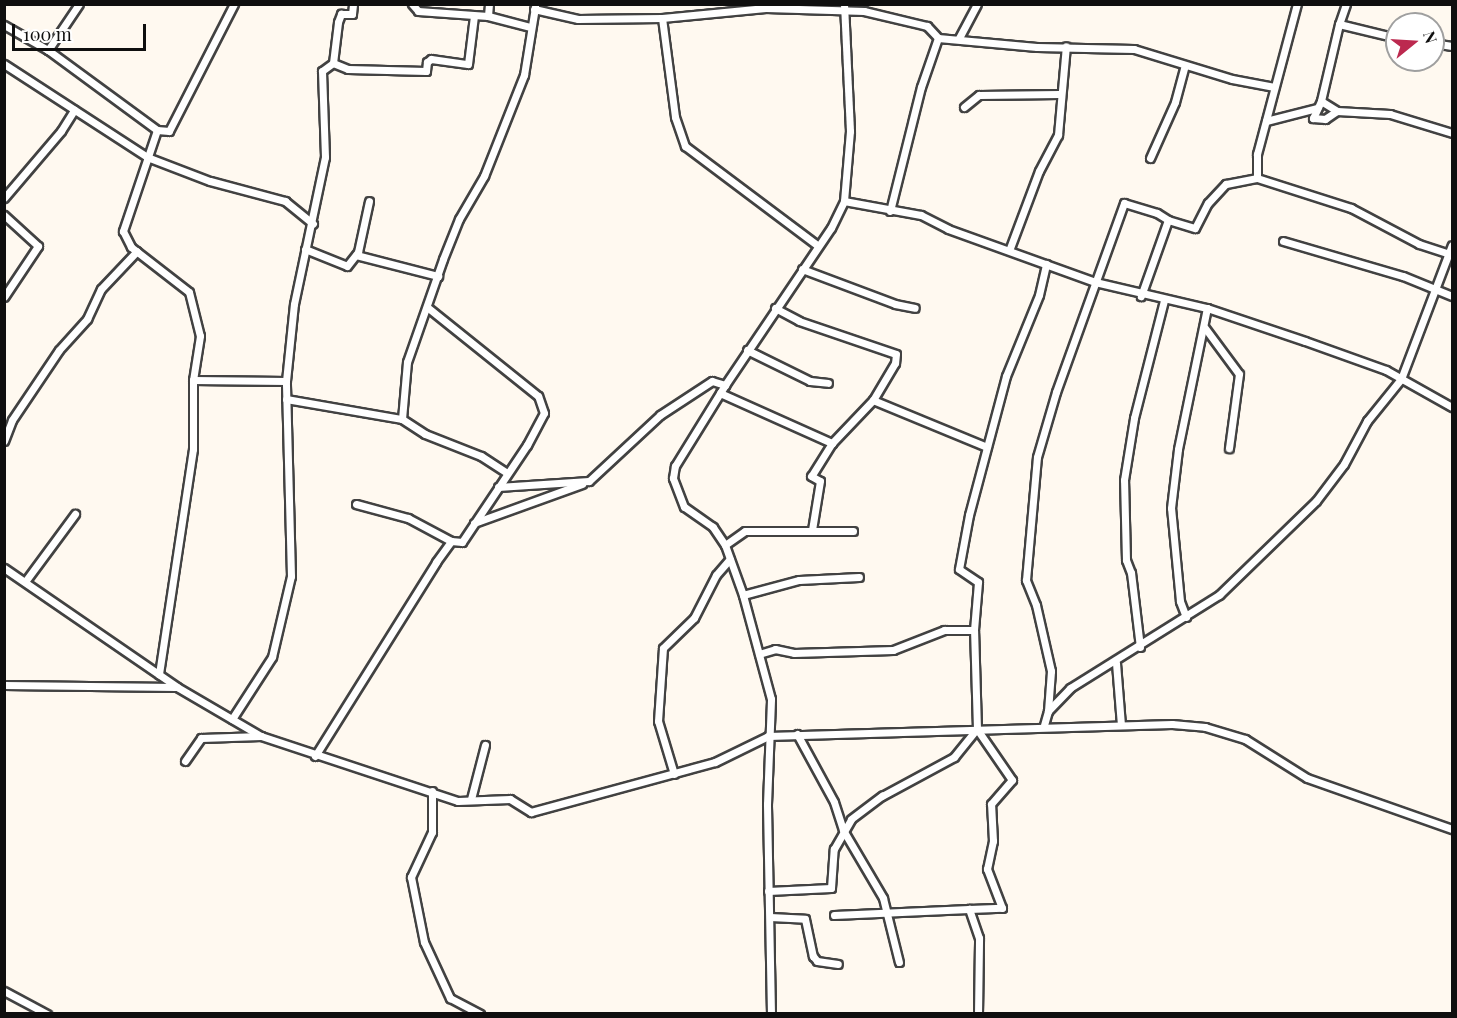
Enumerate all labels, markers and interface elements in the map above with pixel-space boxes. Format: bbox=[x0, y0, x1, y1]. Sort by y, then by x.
scale bar bbox=[15, 12, 148, 50]
north arrow bbox=[1385, 12, 1445, 72]
text: 100 m bbox=[23, 22, 72, 46]
text: N bbox=[1419, 28, 1442, 46]

